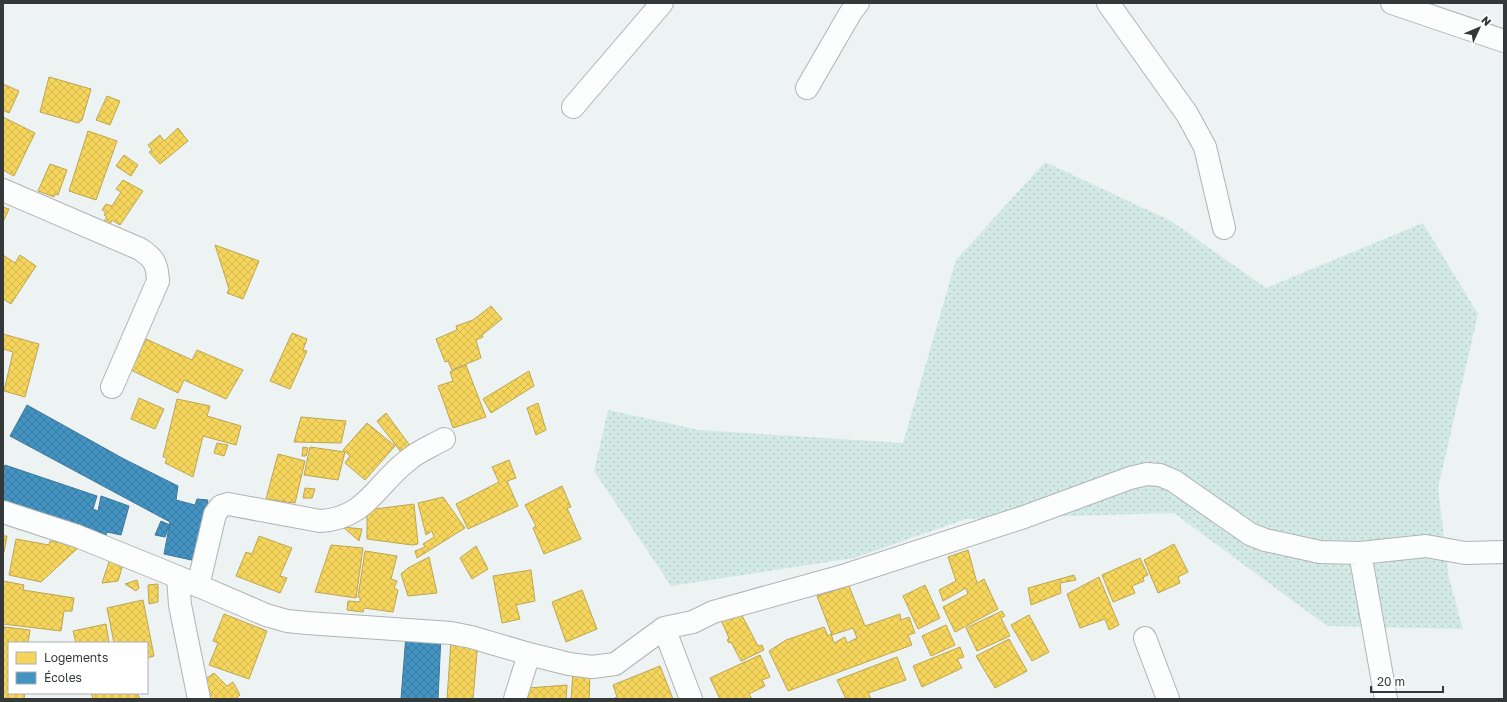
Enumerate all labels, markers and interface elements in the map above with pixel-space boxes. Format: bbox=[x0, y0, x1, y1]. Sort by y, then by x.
north arrow bbox=[1459, 8, 1499, 48]
text: N bbox=[1479, 13, 1494, 28]
legend bbox=[8, 642, 148, 694]
text: Logements bbox=[44, 650, 108, 665]
scale bar bbox=[1371, 668, 1443, 694]
text: Écoles bbox=[44, 670, 82, 685]
text: 20 m bbox=[1377, 674, 1405, 689]

